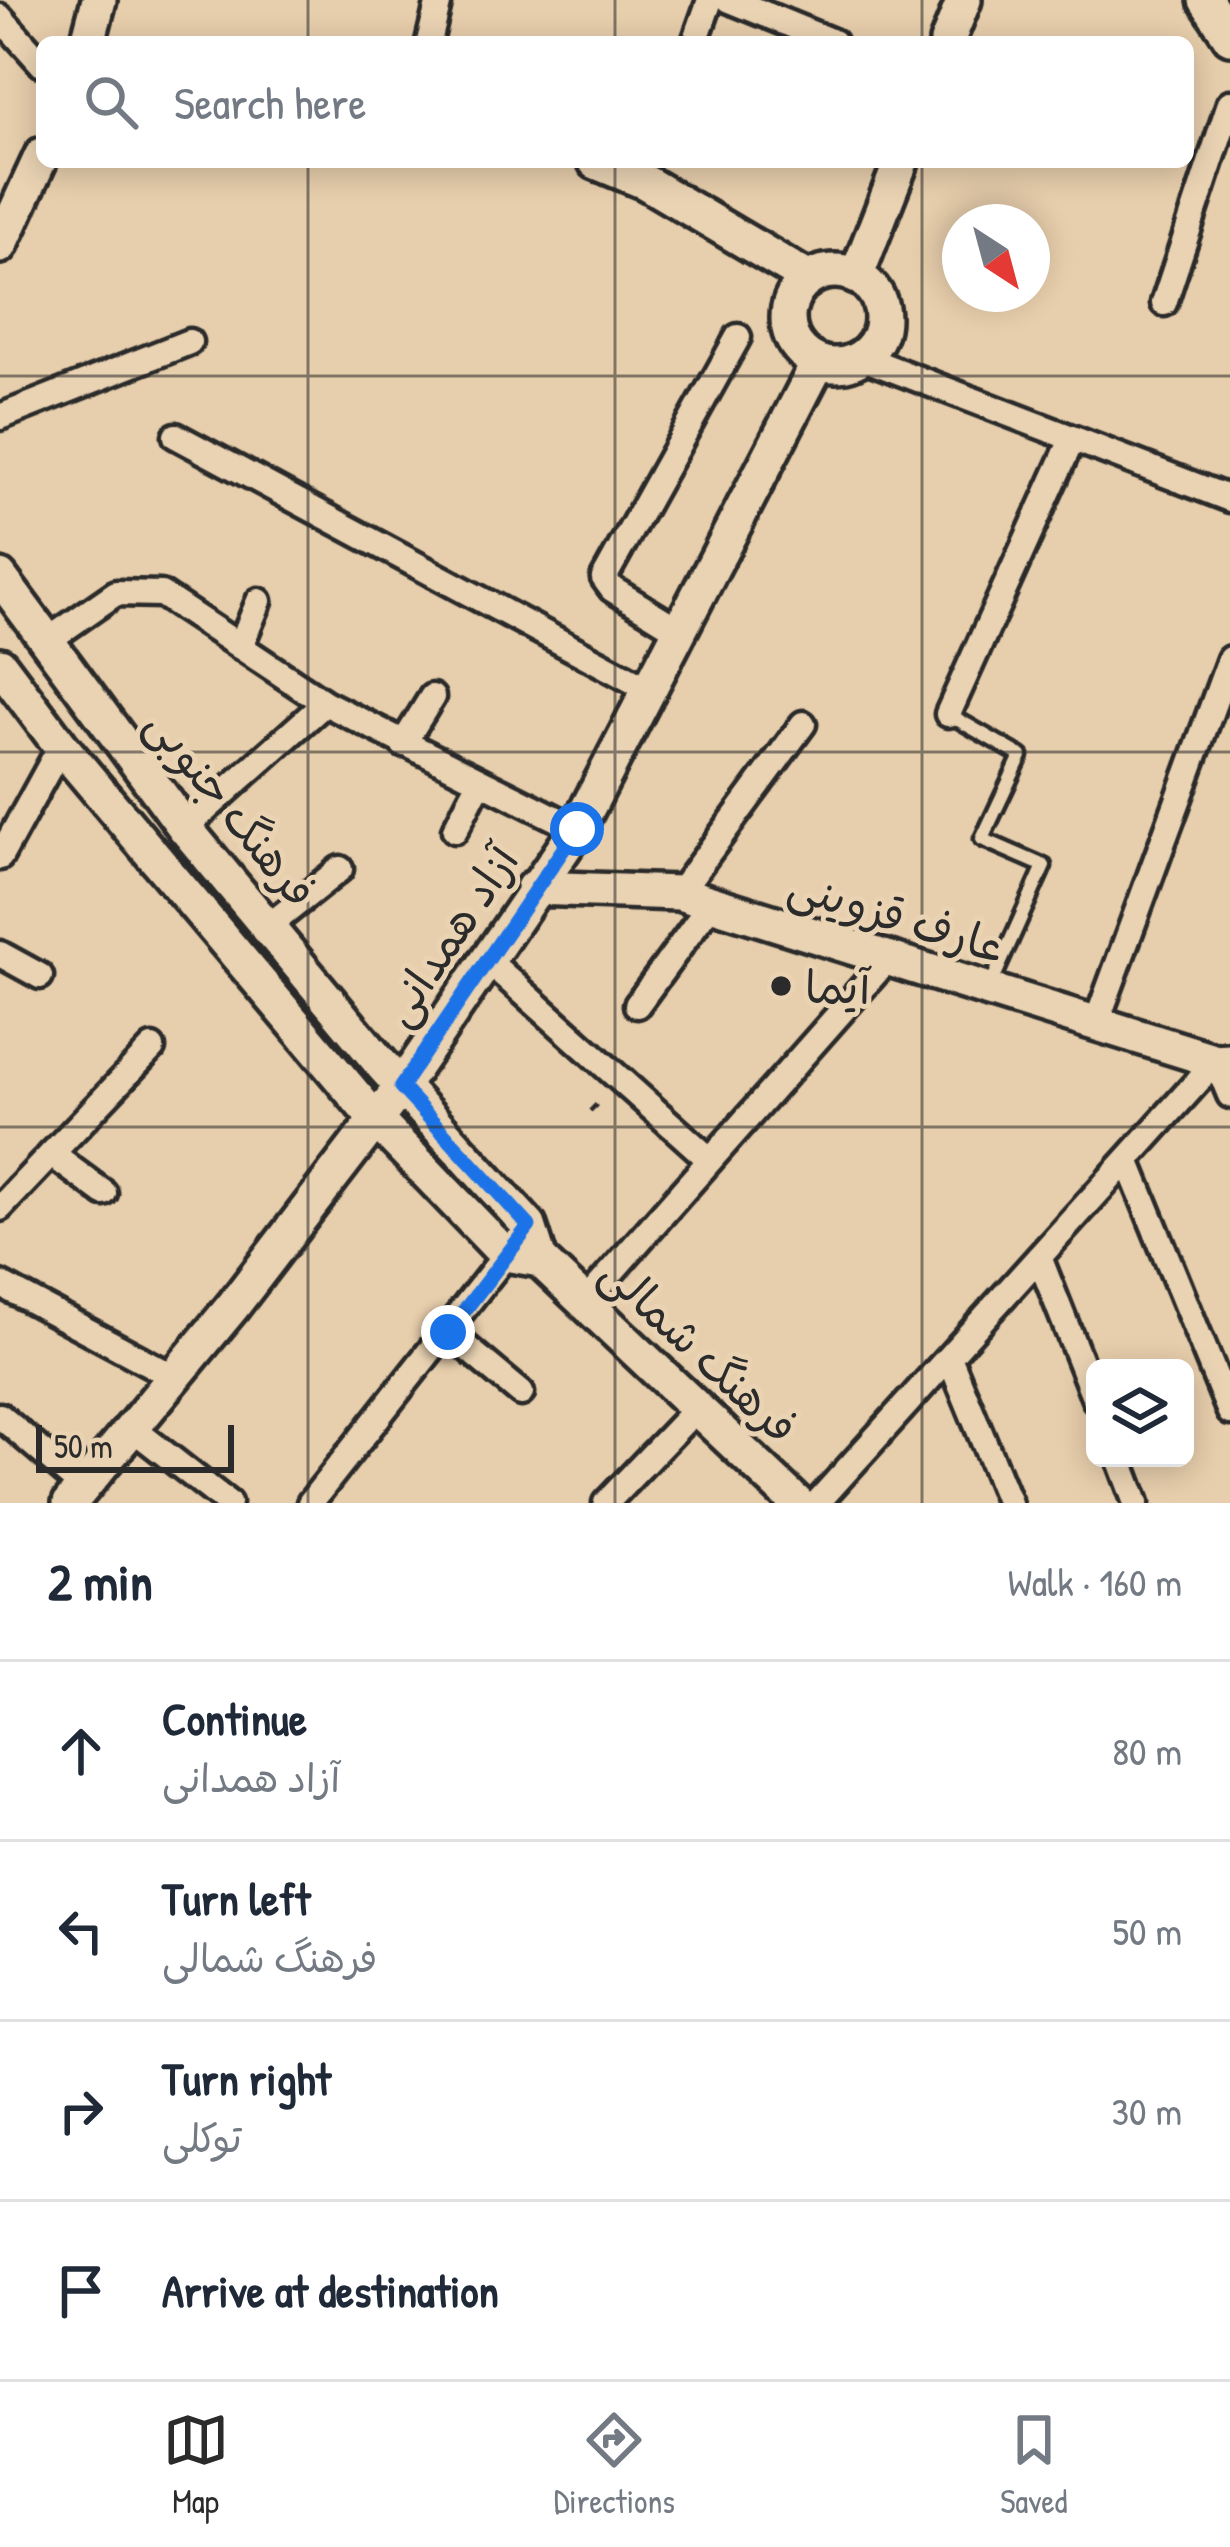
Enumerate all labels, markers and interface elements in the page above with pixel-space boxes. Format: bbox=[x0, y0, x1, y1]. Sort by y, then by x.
search box bbox=[36, 36, 1194, 168]
icon: search bbox=[78, 69, 144, 135]
text: Search here bbox=[174, 72, 366, 133]
north arrow bbox=[942, 204, 1050, 312]
street label: فرهنگ جنوبی bbox=[133, 695, 331, 919]
route start bbox=[550, 802, 604, 856]
street label: آزاد همدانی bbox=[366, 831, 533, 1037]
street label: عارف قزوینی bbox=[781, 853, 1013, 977]
place label: آيما bbox=[805, 956, 872, 1017]
marker: آيما bbox=[768, 973, 794, 999]
street label: فرهنگ شمالی bbox=[588, 1242, 812, 1456]
route end bbox=[421, 1305, 475, 1359]
map controls bbox=[1086, 1359, 1194, 1467]
button: layers bbox=[1086, 1359, 1194, 1467]
scale bar bbox=[36, 1419, 234, 1472]
text: 50 m bbox=[54, 1424, 113, 1468]
text: 2 min bbox=[48, 1547, 153, 1616]
text: Walk · 160 m bbox=[1008, 1555, 1182, 1608]
text: Continue bbox=[162, 1688, 307, 1749]
icon: ahead bbox=[48, 1718, 114, 1784]
text: 80 m bbox=[1112, 1724, 1182, 1777]
text: آزاد همدانی bbox=[162, 1751, 340, 1804]
text: Turn left bbox=[162, 1868, 311, 1929]
icon: left bbox=[48, 1898, 114, 1964]
text: 50 m bbox=[1113, 1904, 1182, 1957]
text: فرهنگ شمالی bbox=[162, 1931, 378, 1984]
text: Turn right bbox=[162, 2048, 331, 2109]
icon: right bbox=[48, 2078, 114, 2144]
text: 30 m bbox=[1112, 2084, 1182, 2137]
text: توکلی bbox=[162, 2111, 242, 2164]
icon: arrive bbox=[48, 2258, 114, 2324]
text: Arrive at destination bbox=[162, 2260, 499, 2321]
tab: Map bbox=[163, 2407, 229, 2523]
tab: Directions bbox=[554, 2407, 675, 2523]
tab: Saved bbox=[1000, 2407, 1067, 2523]

